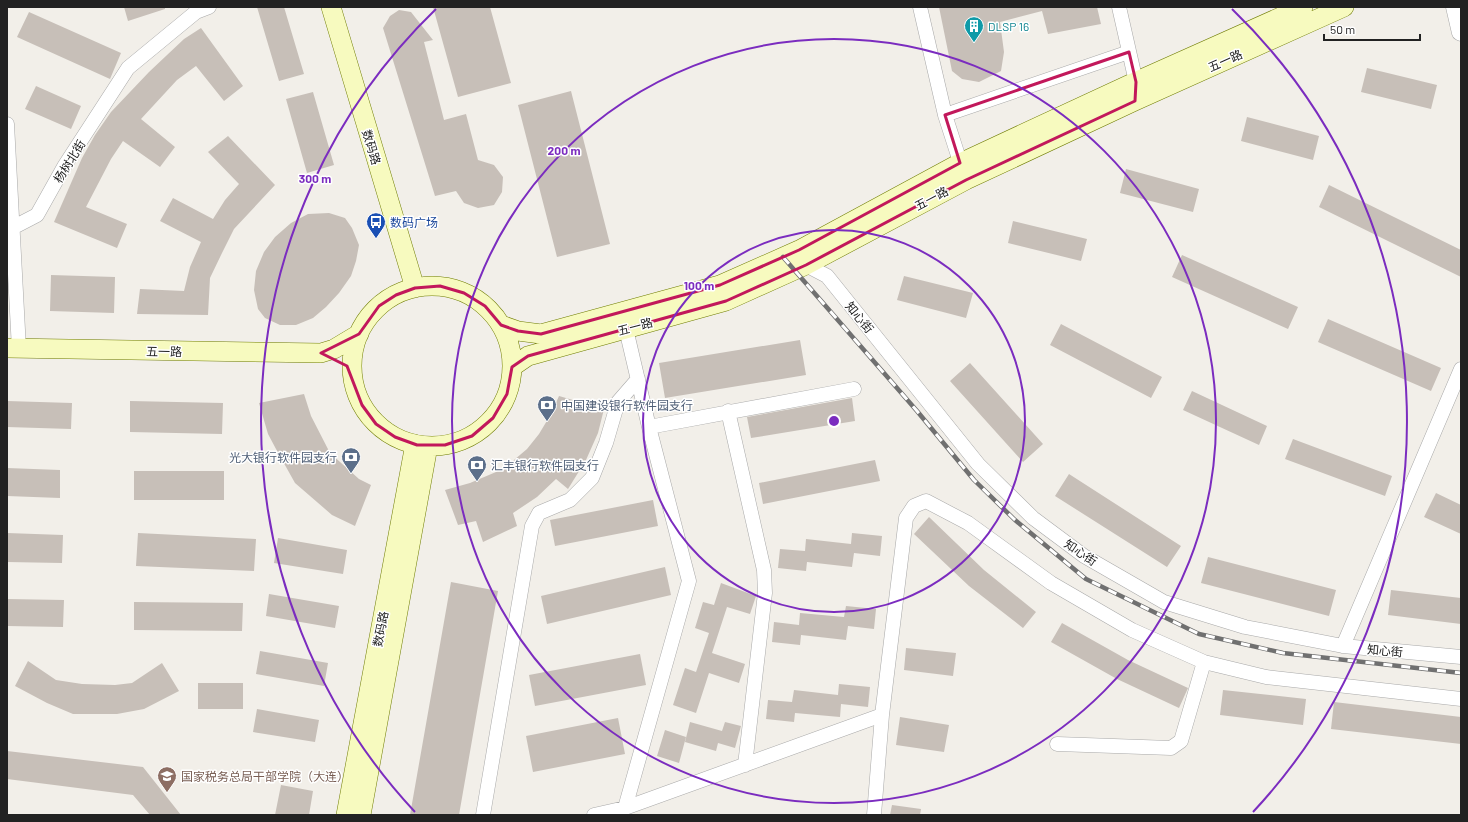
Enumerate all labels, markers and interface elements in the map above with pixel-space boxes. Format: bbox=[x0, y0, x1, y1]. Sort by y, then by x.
building icon: DLSP 16 bbox=[963, 15, 985, 43]
scale bar bbox=[1324, 16, 1420, 42]
place label: DLSP 16 bbox=[988, 19, 1029, 33]
text: 50 m bbox=[1330, 22, 1355, 36]
street label: 五一路 bbox=[1206, 46, 1244, 74]
street label: 数码路 bbox=[360, 128, 384, 166]
street label: 杨树北街 bbox=[50, 137, 88, 185]
text: 200 m bbox=[548, 143, 580, 157]
text: 300 m bbox=[299, 171, 331, 185]
street label: 五一路 bbox=[912, 183, 950, 213]
bus stop icon: 数码广场 bbox=[365, 211, 387, 239]
place label: 数码广场 bbox=[390, 215, 438, 229]
text: 100 m bbox=[684, 278, 714, 292]
street label: 知心街 bbox=[843, 299, 877, 335]
street label: 五一路 bbox=[616, 315, 654, 337]
street label: 五一路 bbox=[146, 344, 182, 358]
bank icon: 中国建设银行软件园支行 bbox=[536, 394, 558, 422]
place label: 中国建设银行软件园支行 bbox=[561, 398, 693, 412]
centre of rings bbox=[827, 414, 841, 428]
bank icon: 光大银行软件园支行 bbox=[340, 446, 362, 474]
place label: 光大银行软件园支行 bbox=[229, 450, 337, 464]
bank icon: 汇丰银行软件园支行 bbox=[466, 454, 488, 482]
place label: 汇丰银行软件园支行 bbox=[491, 458, 599, 472]
street label: 知心街 bbox=[1062, 536, 1100, 568]
street label: 数码路 bbox=[370, 610, 390, 648]
street label: 知心街 bbox=[1366, 641, 1404, 659]
school or university icon: 国家税务总局干部学院（大连） bbox=[156, 765, 178, 793]
place label: 国家税务总局干部学院（大连） bbox=[181, 769, 349, 783]

